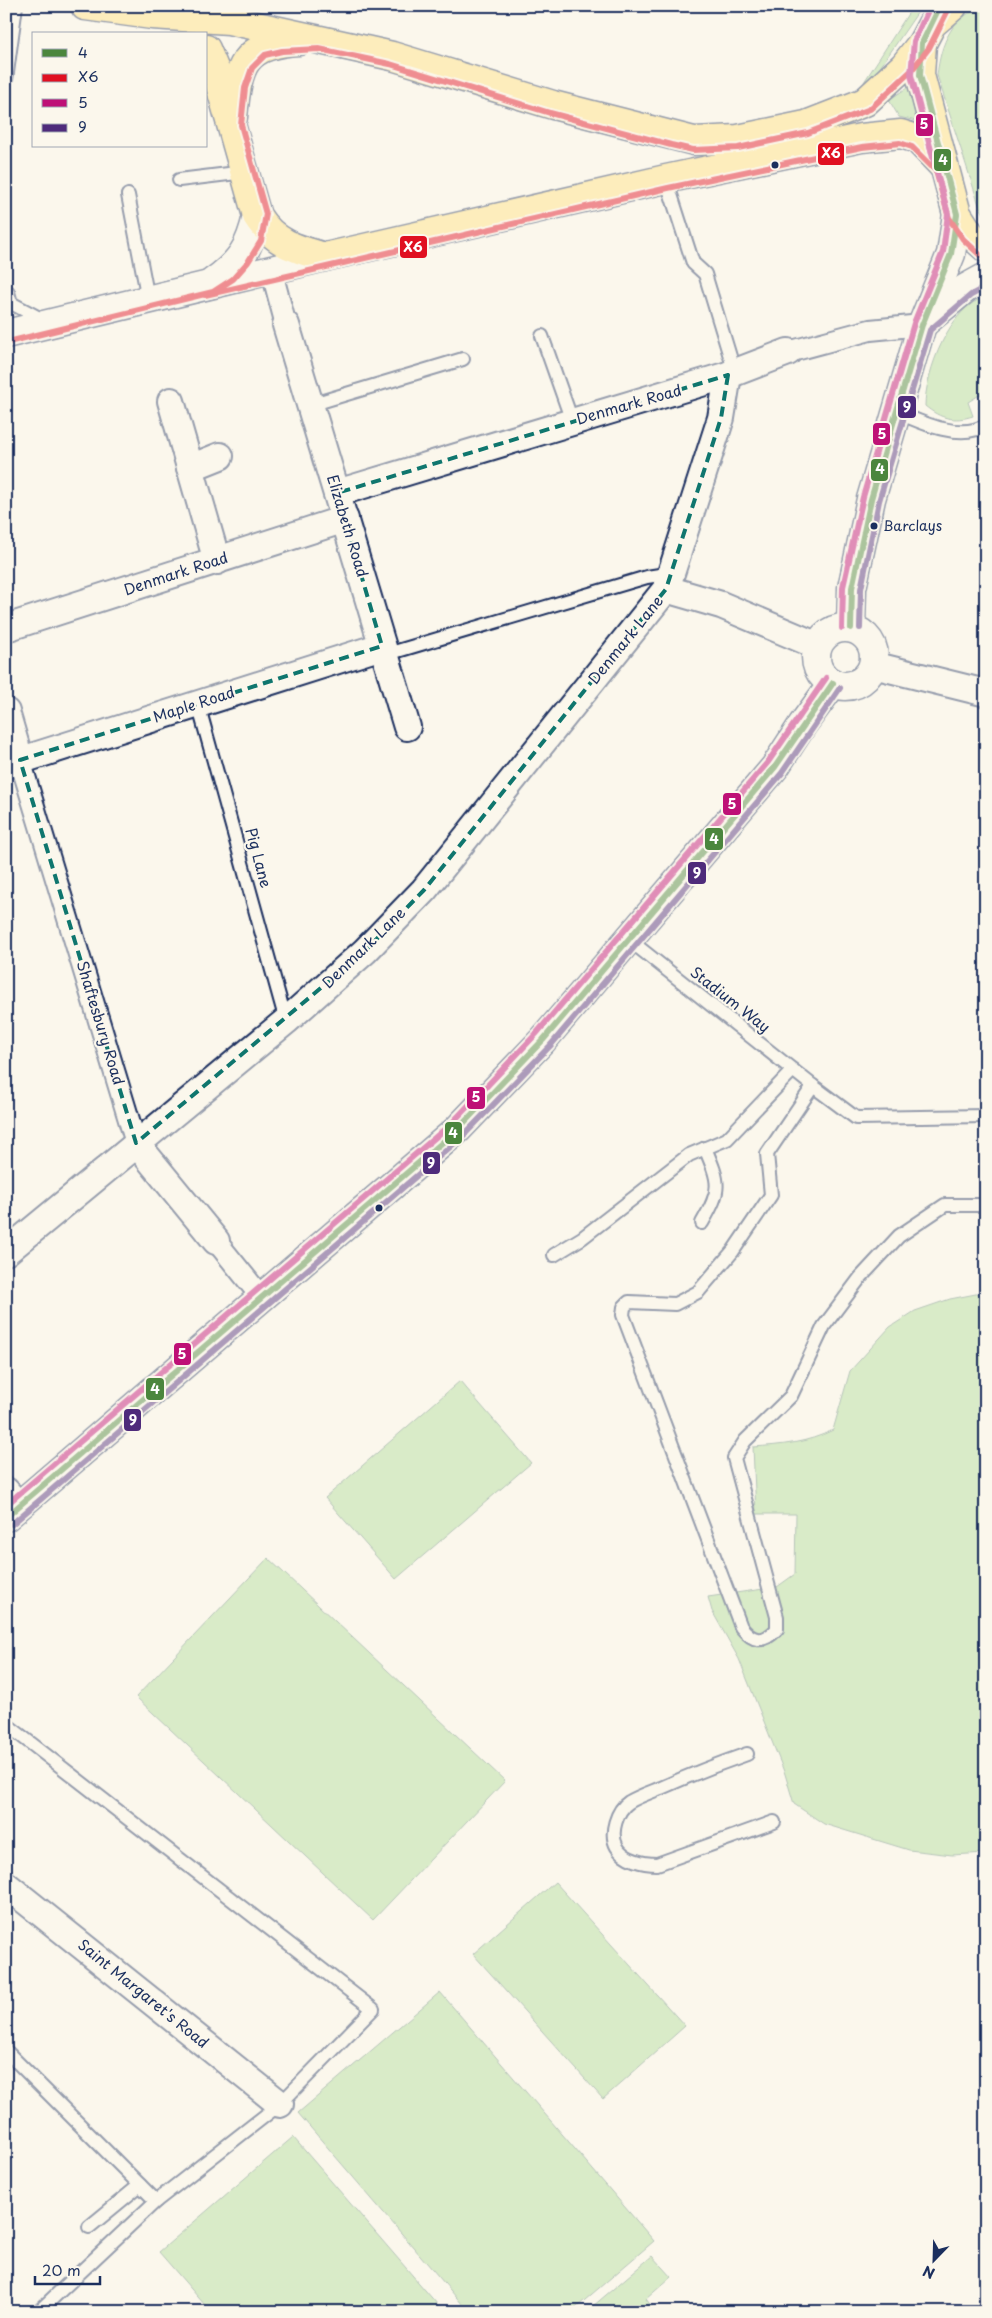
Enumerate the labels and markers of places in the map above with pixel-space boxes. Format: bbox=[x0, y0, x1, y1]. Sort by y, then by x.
unlabelled marker bbox=[770, 160, 780, 170]
place label: Barclays bbox=[883, 515, 942, 536]
marker: Barclays bbox=[869, 521, 879, 531]
unlabelled marker bbox=[374, 1203, 384, 1213]

